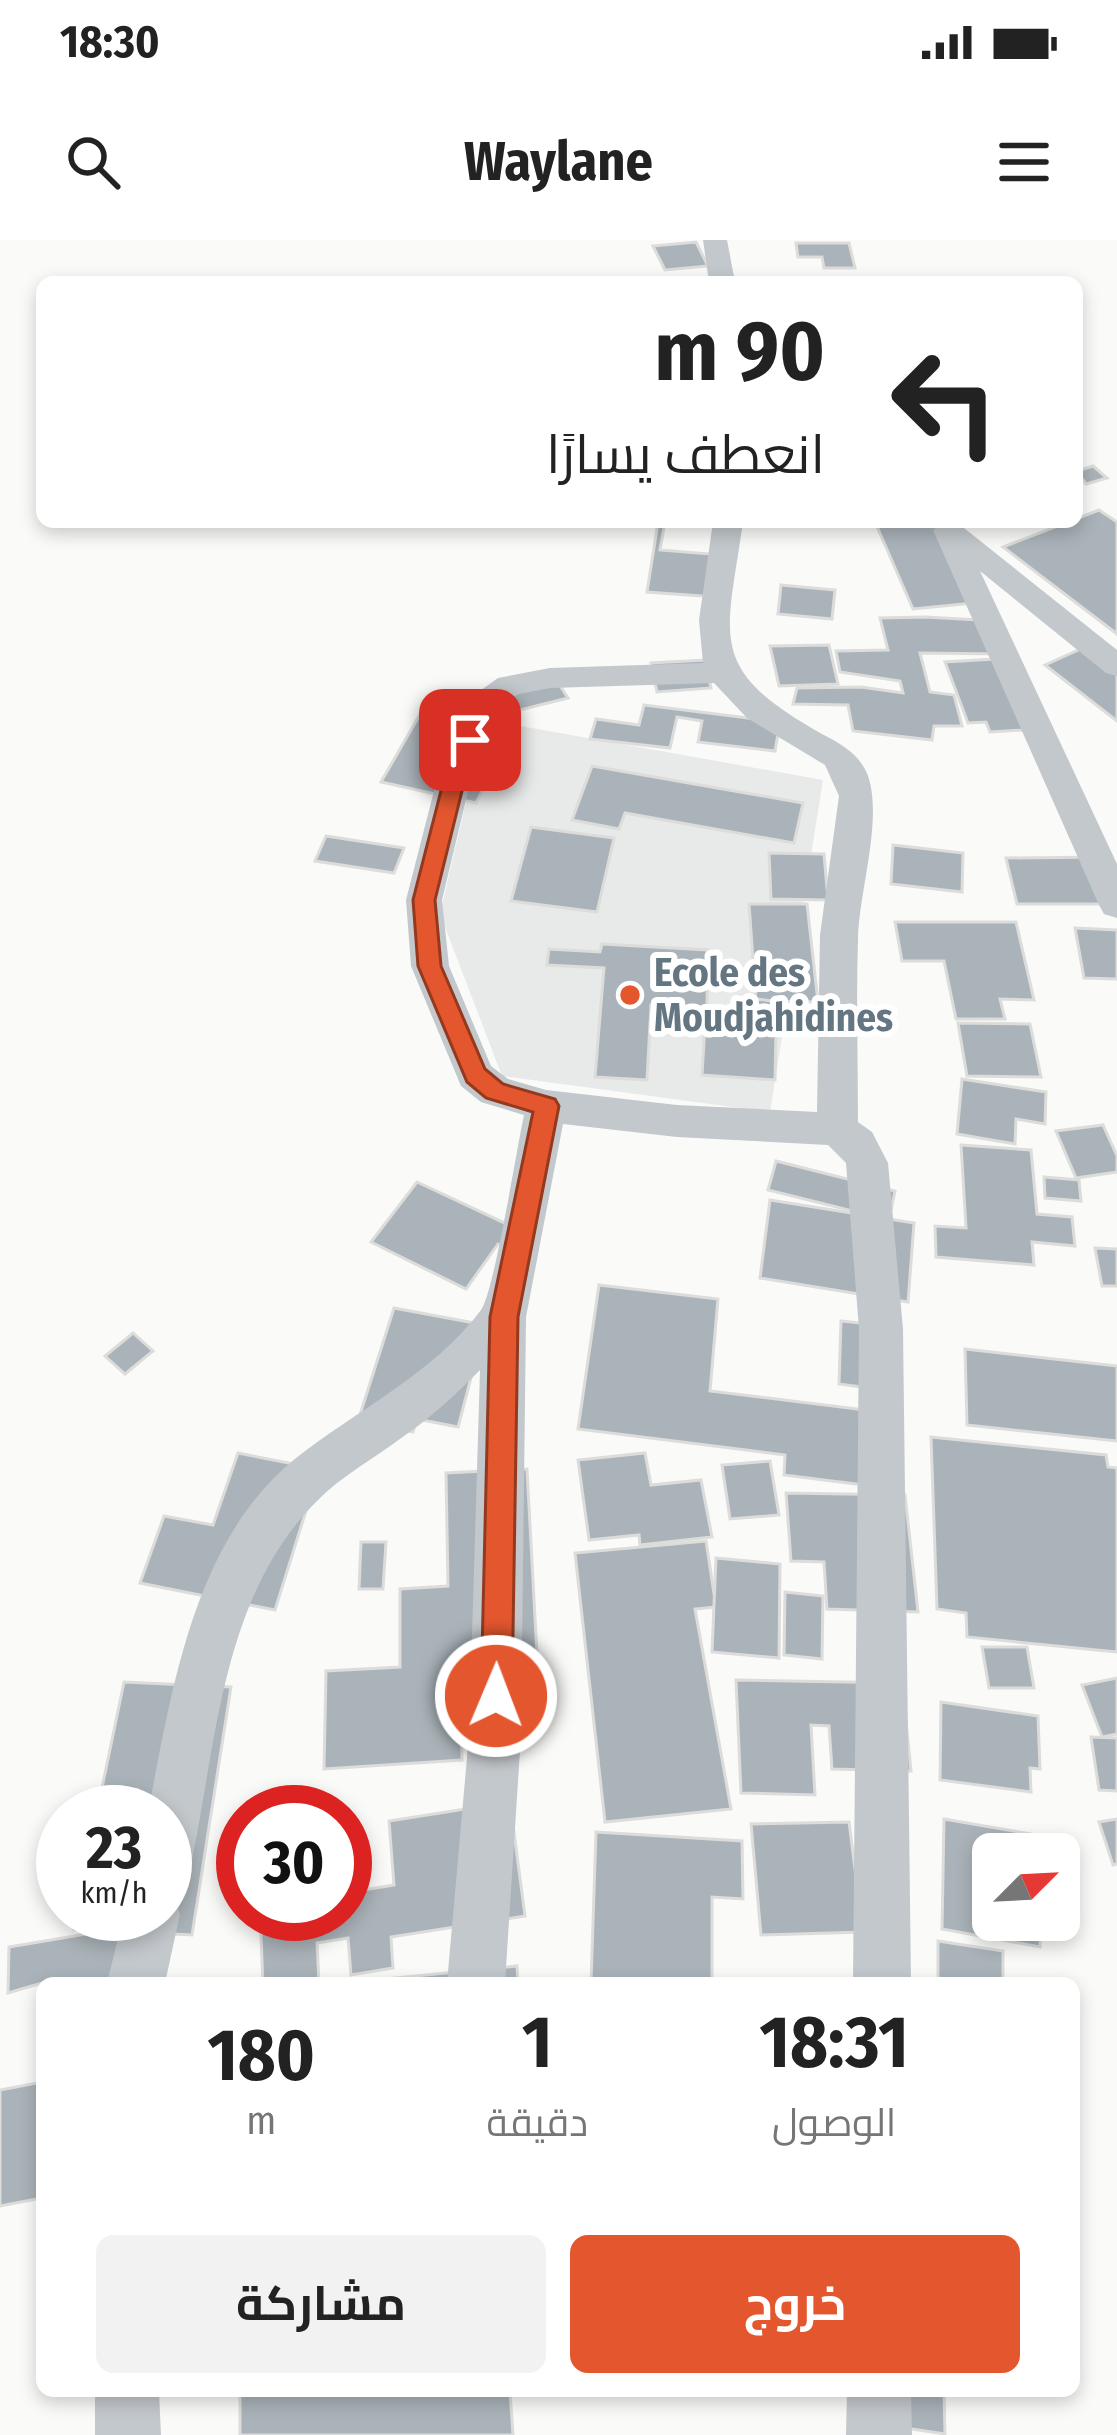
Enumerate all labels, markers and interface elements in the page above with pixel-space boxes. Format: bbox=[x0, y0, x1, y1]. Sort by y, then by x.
text: 18:30 bbox=[60, 15, 160, 69]
icon: search bbox=[60, 129, 126, 195]
icon: menu bbox=[991, 129, 1057, 195]
text: Waylane bbox=[464, 130, 653, 194]
text: 90 m bbox=[654, 301, 825, 402]
icon: left bbox=[867, 324, 1023, 480]
text: انعطف يسارًا bbox=[546, 423, 825, 487]
pin bbox=[419, 689, 521, 791]
icon: arrive bbox=[437, 707, 503, 773]
place label: Ecole des Moudjahidines bbox=[654, 950, 893, 1041]
marker: Ecole des Moudjahidines bbox=[617, 982, 643, 1008]
position arrow bbox=[433, 1633, 559, 1759]
speed limit sign: 30 bbox=[216, 1785, 372, 1941]
text: 23 bbox=[86, 1812, 142, 1884]
north arrow bbox=[972, 1833, 1080, 1941]
map controls bbox=[972, 1833, 1080, 1941]
text: km/h bbox=[81, 1875, 147, 1911]
text: 1 bbox=[522, 2000, 553, 2086]
text: 18:31 bbox=[759, 2000, 909, 2086]
text: 180 bbox=[207, 2013, 315, 2099]
text: m bbox=[246, 2098, 276, 2144]
text: دقيقة bbox=[487, 2100, 588, 2146]
text: الوصول bbox=[772, 2100, 896, 2146]
button: مشاركة bbox=[96, 2235, 546, 2373]
button: خروج bbox=[570, 2235, 1020, 2373]

